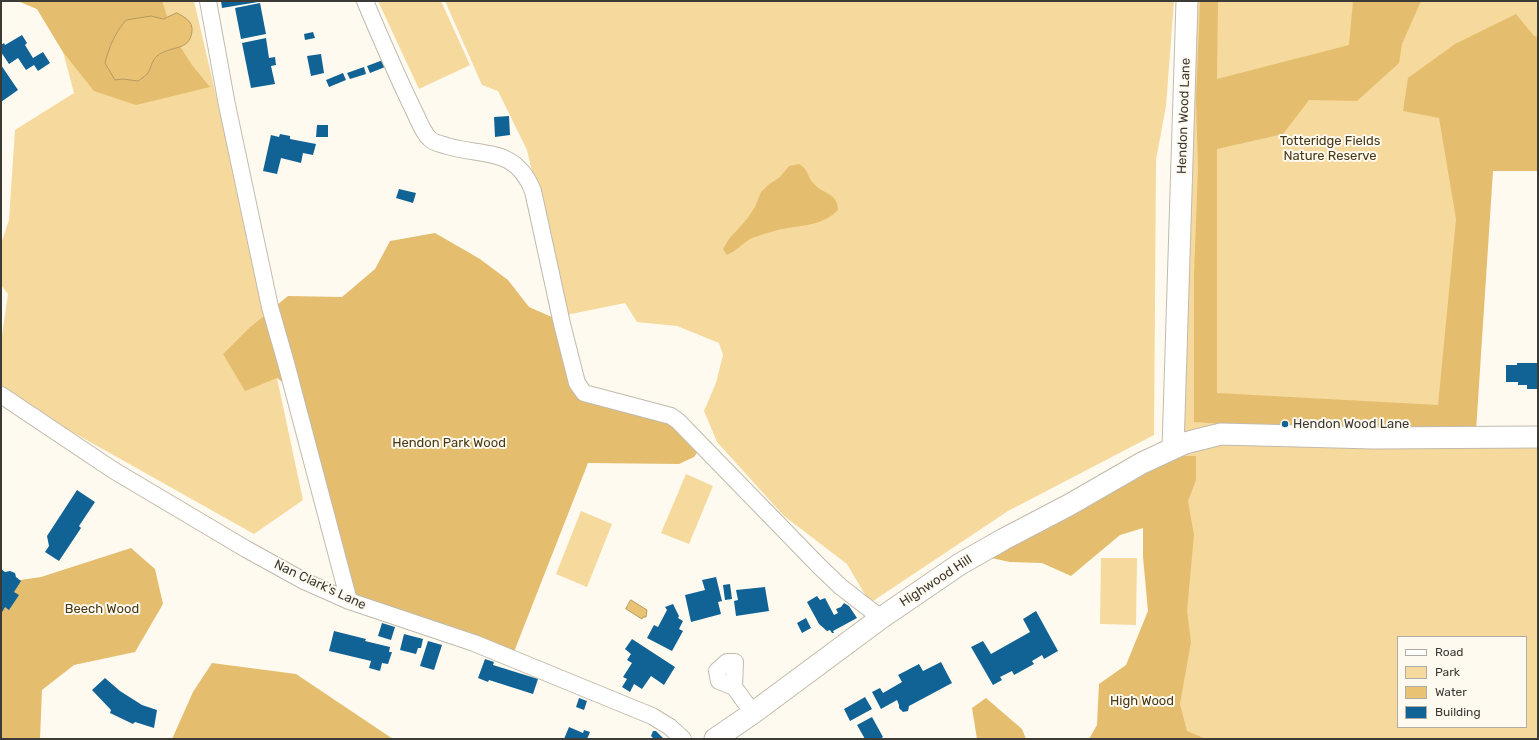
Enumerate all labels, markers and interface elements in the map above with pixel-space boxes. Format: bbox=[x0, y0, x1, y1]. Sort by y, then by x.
street label: Hendon Wood Lane bbox=[1174, 58, 1194, 174]
park label: Totteridge Fields Nature Reserve bbox=[1280, 133, 1380, 164]
place label: Hendon Wood Lane bbox=[1293, 416, 1409, 432]
marker: Hendon Wood Lane bbox=[1280, 419, 1290, 429]
park label: Hendon Park Wood bbox=[392, 435, 506, 451]
street label: Highwood Hill bbox=[897, 552, 975, 610]
street label: Nan Clark's Lane bbox=[271, 557, 369, 613]
park label: Beech Wood bbox=[65, 601, 139, 617]
legend bbox=[1397, 636, 1527, 728]
text: Road bbox=[1435, 645, 1463, 659]
text: Park bbox=[1435, 665, 1460, 679]
text: Water bbox=[1435, 685, 1467, 699]
park label: High Wood bbox=[1110, 693, 1174, 709]
text: Building bbox=[1435, 705, 1481, 719]

